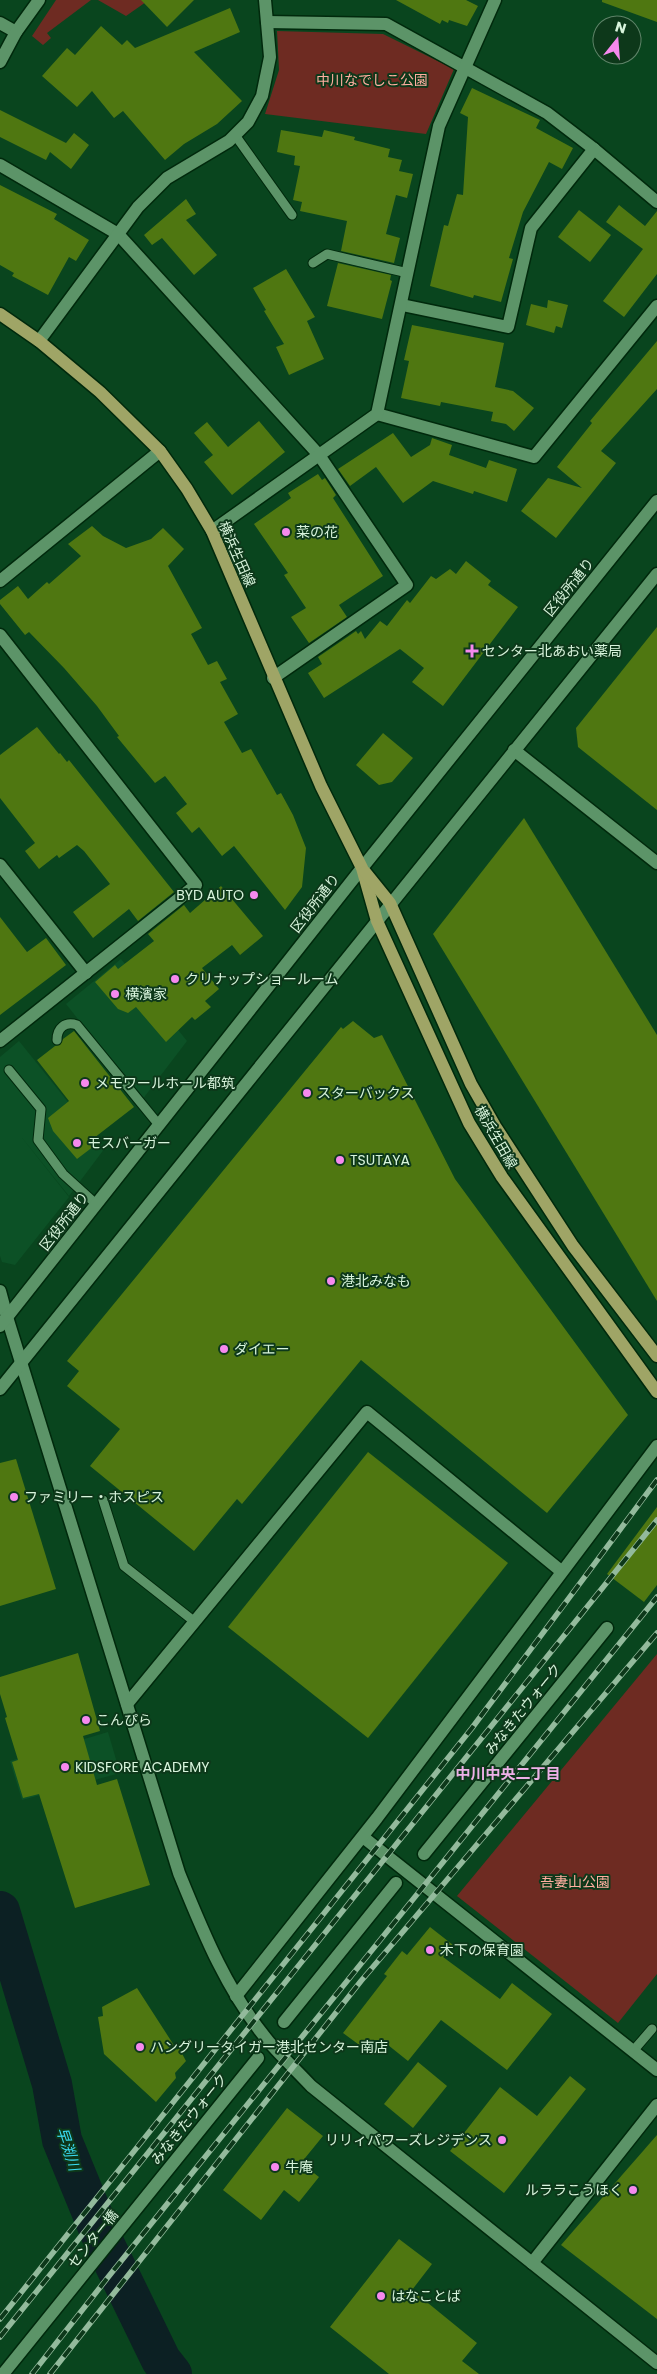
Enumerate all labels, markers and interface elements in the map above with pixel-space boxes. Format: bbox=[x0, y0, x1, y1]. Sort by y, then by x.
north arrow bbox=[592, 15, 642, 65]
text: N bbox=[613, 16, 629, 39]
park label: 中川なでしこ公園 bbox=[316, 70, 428, 90]
street label: 横浜生田線 bbox=[214, 518, 260, 590]
place label: 菜の花 bbox=[296, 522, 338, 542]
marker: 菜の花 bbox=[280, 526, 292, 538]
street label: 区役所通り bbox=[539, 554, 599, 620]
place label: センター北あおい薬局 bbox=[482, 641, 622, 661]
marker: センター北あおい薬局 bbox=[466, 645, 478, 657]
street label: 区役所通り bbox=[286, 869, 344, 937]
place label: BYD AUTO bbox=[176, 885, 244, 905]
marker: BYD AUTO bbox=[248, 889, 260, 901]
place label: クリナップショールーム bbox=[185, 969, 339, 989]
marker: クリナップショールーム bbox=[169, 973, 181, 985]
place label: 横濱家 bbox=[125, 984, 167, 1004]
marker: 横濱家 bbox=[109, 988, 121, 1000]
place label: メモワールホール都筑 bbox=[95, 1073, 235, 1093]
marker: メモワールホール都筑 bbox=[79, 1077, 91, 1089]
place label: スターバックス bbox=[317, 1083, 414, 1103]
marker: スターバックス bbox=[301, 1087, 313, 1099]
street label: 横浜生田線 bbox=[470, 1102, 522, 1172]
place label: モスバーガー bbox=[87, 1133, 171, 1153]
marker: モスバーガー bbox=[71, 1137, 83, 1149]
place label: TSUTAYA bbox=[350, 1150, 410, 1170]
marker: TSUTAYA bbox=[334, 1154, 346, 1166]
street label: 区役所通り bbox=[35, 1187, 93, 1255]
place label: 港北みなも bbox=[341, 1271, 411, 1291]
marker: 港北みなも bbox=[325, 1275, 337, 1287]
place label: ダイエー bbox=[234, 1339, 290, 1359]
marker: ダイエー bbox=[218, 1343, 230, 1355]
place label: ファミリー・ホスピス bbox=[24, 1487, 164, 1507]
marker: ファミリー・ホスピス bbox=[8, 1491, 20, 1503]
street label: みなきたウォーク bbox=[480, 1659, 566, 1759]
place label: こんぴら bbox=[96, 1710, 152, 1730]
marker: こんぴら bbox=[80, 1714, 92, 1726]
place label: KIDSFORE ACADEMY bbox=[75, 1757, 209, 1777]
marker: KIDSFORE ACADEMY bbox=[59, 1761, 71, 1773]
district label: 中川中央二丁目 bbox=[455, 1763, 561, 1784]
park label: 吾妻山公園 bbox=[540, 1872, 610, 1892]
place label: 木下の保育園 bbox=[440, 1940, 524, 1960]
marker: 木下の保育園 bbox=[424, 1944, 436, 1956]
place label: ハングリータイガー港北センター南店 bbox=[150, 2037, 388, 2057]
marker: ハングリータイガー港北センター南店 bbox=[134, 2041, 146, 2053]
street label: みなきたウォーク bbox=[146, 2069, 232, 2169]
water label: 早渕川 bbox=[52, 2124, 86, 2175]
place label: リリィパワーズレジデンス bbox=[325, 2130, 492, 2150]
marker: リリィパワーズレジデンス bbox=[496, 2134, 508, 2146]
place label: 牛庵 bbox=[285, 2157, 313, 2177]
marker: 牛庵 bbox=[269, 2161, 281, 2173]
place label: ルララこうほく bbox=[525, 2180, 623, 2200]
marker: ルララこうほく bbox=[627, 2184, 639, 2196]
street label: センター橋 bbox=[63, 2206, 123, 2272]
place label: はなことば bbox=[391, 2286, 461, 2306]
marker: はなことば bbox=[375, 2290, 387, 2302]

